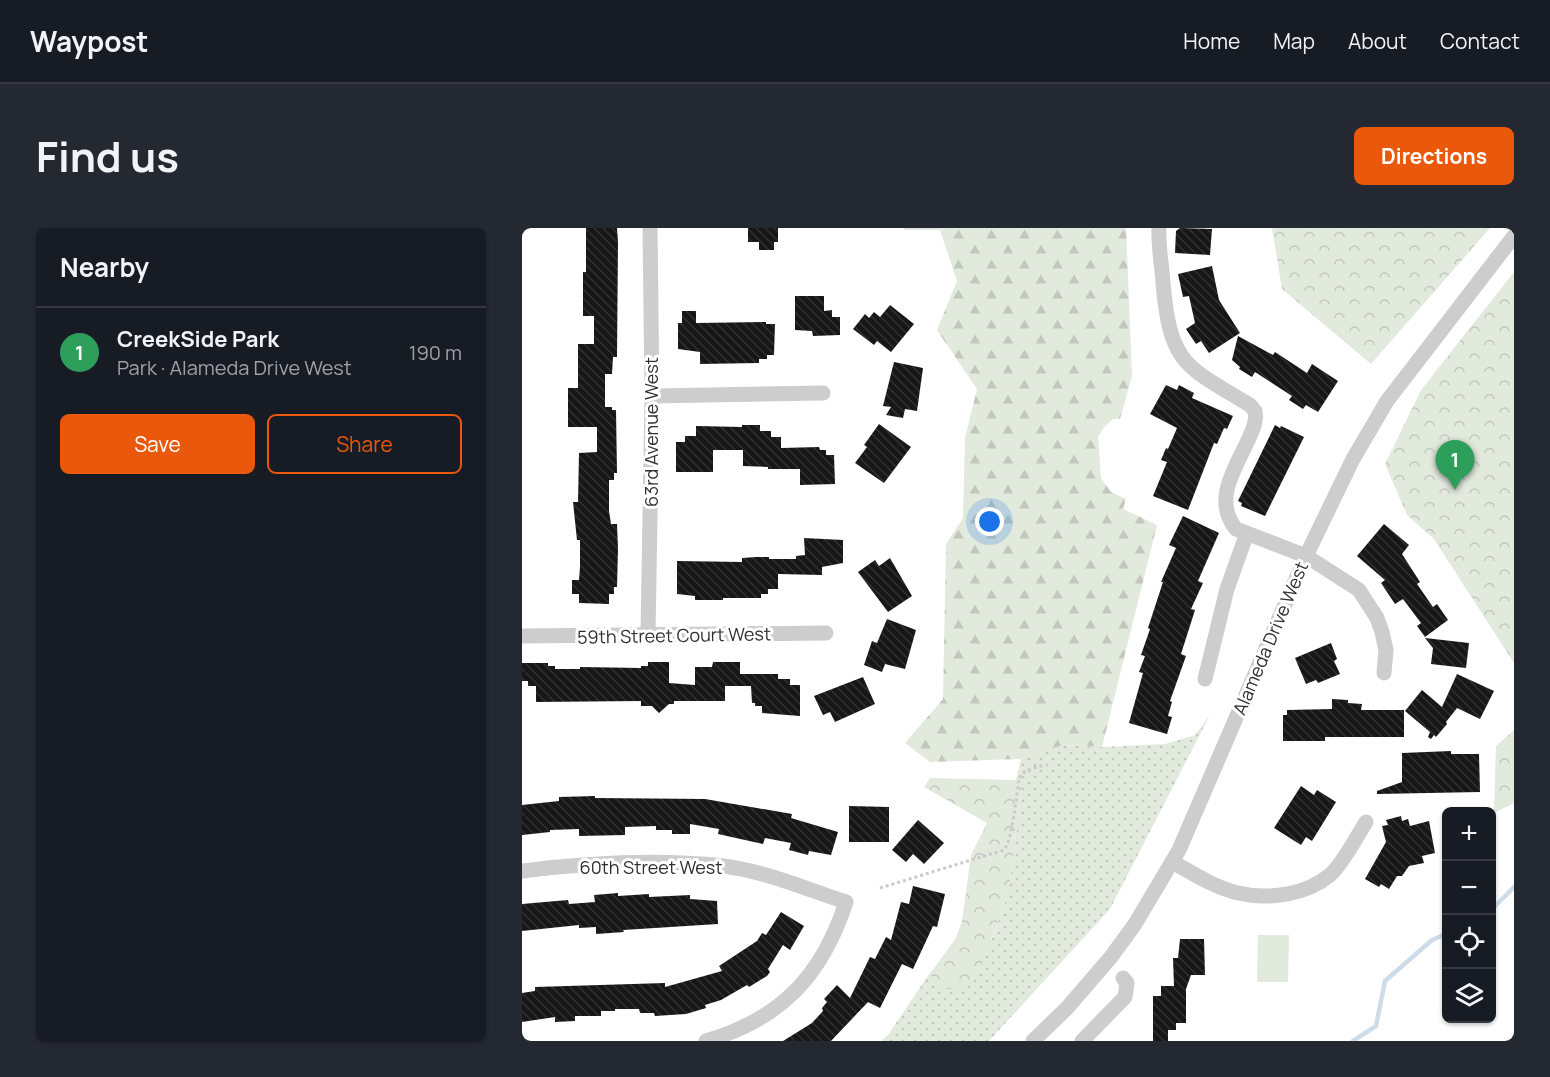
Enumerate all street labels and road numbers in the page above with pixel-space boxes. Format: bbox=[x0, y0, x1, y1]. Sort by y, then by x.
street label: 63rd Avenue West bbox=[639, 357, 663, 507]
street label: Alameda Drive West bbox=[1227, 558, 1313, 718]
street label: 59th Street Court West bbox=[577, 621, 771, 649]
street label: 60th Street West bbox=[579, 855, 723, 879]

